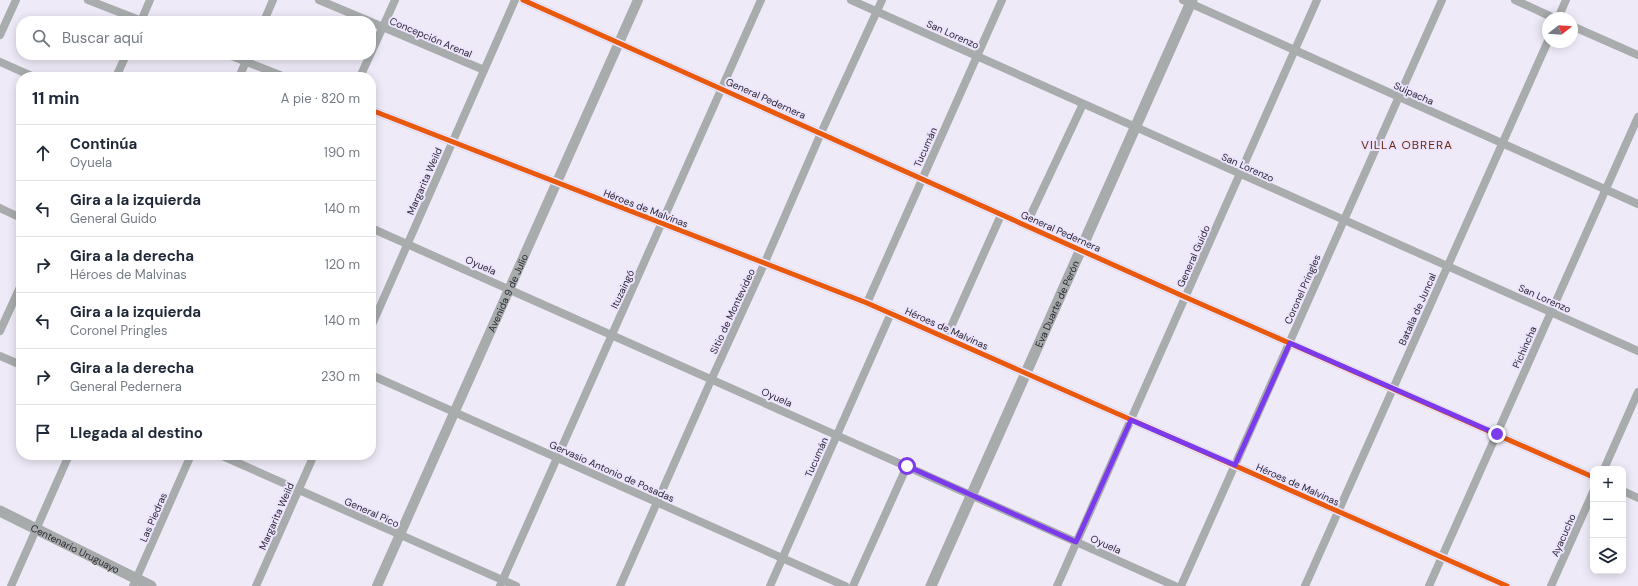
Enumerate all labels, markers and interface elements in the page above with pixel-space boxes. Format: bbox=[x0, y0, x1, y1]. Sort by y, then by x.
north arrow bbox=[1542, 12, 1578, 48]
street label: Concepción Arenal bbox=[388, 14, 474, 61]
search box bbox=[16, 16, 376, 60]
street label: San Lorenzo bbox=[925, 17, 981, 52]
icon: search bbox=[30, 27, 52, 49]
text: Buscar aquí bbox=[62, 28, 143, 48]
street label: General Pedernera bbox=[724, 75, 808, 122]
street label: Suipacha bbox=[1392, 79, 1436, 108]
text: 11 min bbox=[32, 87, 80, 109]
text: A pie · 820 m bbox=[281, 90, 360, 107]
street label: Tucumán bbox=[911, 125, 940, 169]
text: Continúa bbox=[70, 134, 137, 154]
district label: VILLA OBRERA bbox=[1361, 137, 1453, 153]
icon: ahead bbox=[32, 142, 54, 164]
text: 190 m bbox=[324, 144, 360, 161]
street label: Margarita Weild bbox=[404, 146, 445, 217]
street label: San Lorenzo bbox=[1220, 150, 1276, 185]
text: Oyuela bbox=[70, 154, 112, 171]
street label: Héroes de Malvinas bbox=[602, 186, 690, 231]
text: Gira a la izquierda bbox=[70, 190, 201, 210]
icon: left bbox=[32, 198, 54, 220]
text: 140 m bbox=[324, 200, 360, 217]
street label: General Pedernera bbox=[1019, 208, 1103, 255]
text: General Guido bbox=[70, 210, 157, 227]
street label: General Guido bbox=[1174, 223, 1213, 289]
text: Gira a la derecha bbox=[70, 246, 194, 266]
street label: Avenida 9 de Julio bbox=[485, 252, 531, 334]
street label: Coronel Pringles bbox=[1281, 252, 1324, 326]
street label: Oyuela bbox=[463, 253, 498, 278]
icon: right bbox=[32, 254, 54, 276]
text: 120 m bbox=[325, 256, 360, 273]
street label: Eva Duarte de Perón bbox=[1032, 258, 1082, 349]
text: Héroes de Malvinas bbox=[70, 266, 187, 283]
street label: Sitio de Montevideo bbox=[707, 266, 758, 356]
street label: Ituzaingó bbox=[608, 268, 637, 311]
street label: Batalla de Juncal bbox=[1396, 271, 1439, 347]
street label: San Lorenzo bbox=[1517, 281, 1573, 316]
text: Gira a la izquierda bbox=[70, 302, 201, 322]
street label: Héroes de Malvinas bbox=[903, 304, 990, 353]
icon: left bbox=[32, 310, 54, 332]
text: 140 m bbox=[324, 312, 360, 329]
text: Coronel Pringles bbox=[70, 322, 168, 339]
street label: Pichincha bbox=[1509, 324, 1539, 370]
text: Gira a la derecha bbox=[70, 358, 194, 378]
icon: right bbox=[32, 366, 54, 388]
text: 230 m bbox=[321, 368, 360, 385]
text: General Pedernera bbox=[70, 378, 182, 395]
street label: Oyuela bbox=[759, 385, 794, 410]
icon: arrive bbox=[32, 422, 54, 444]
text: Llegada al destino bbox=[70, 423, 203, 443]
route end bbox=[1488, 425, 1506, 443]
street label: Tucumán bbox=[802, 435, 831, 479]
street label: Gervasio Antonio de Posadas bbox=[547, 438, 676, 505]
route start bbox=[898, 457, 916, 475]
street label: Héroes de Malvinas bbox=[1254, 460, 1341, 509]
map controls bbox=[1590, 466, 1626, 574]
button: + bbox=[1590, 466, 1626, 502]
street label: Margarita Weild bbox=[256, 481, 297, 552]
street label: Las Piedras bbox=[137, 490, 170, 544]
street label: General Pico bbox=[342, 495, 401, 530]
button: − bbox=[1590, 502, 1626, 538]
street label: Ayacucho bbox=[1548, 512, 1579, 559]
street label: Centenario Uruguayo bbox=[28, 521, 122, 576]
street label: Oyuela bbox=[1088, 532, 1123, 557]
button: layers bbox=[1590, 538, 1626, 574]

